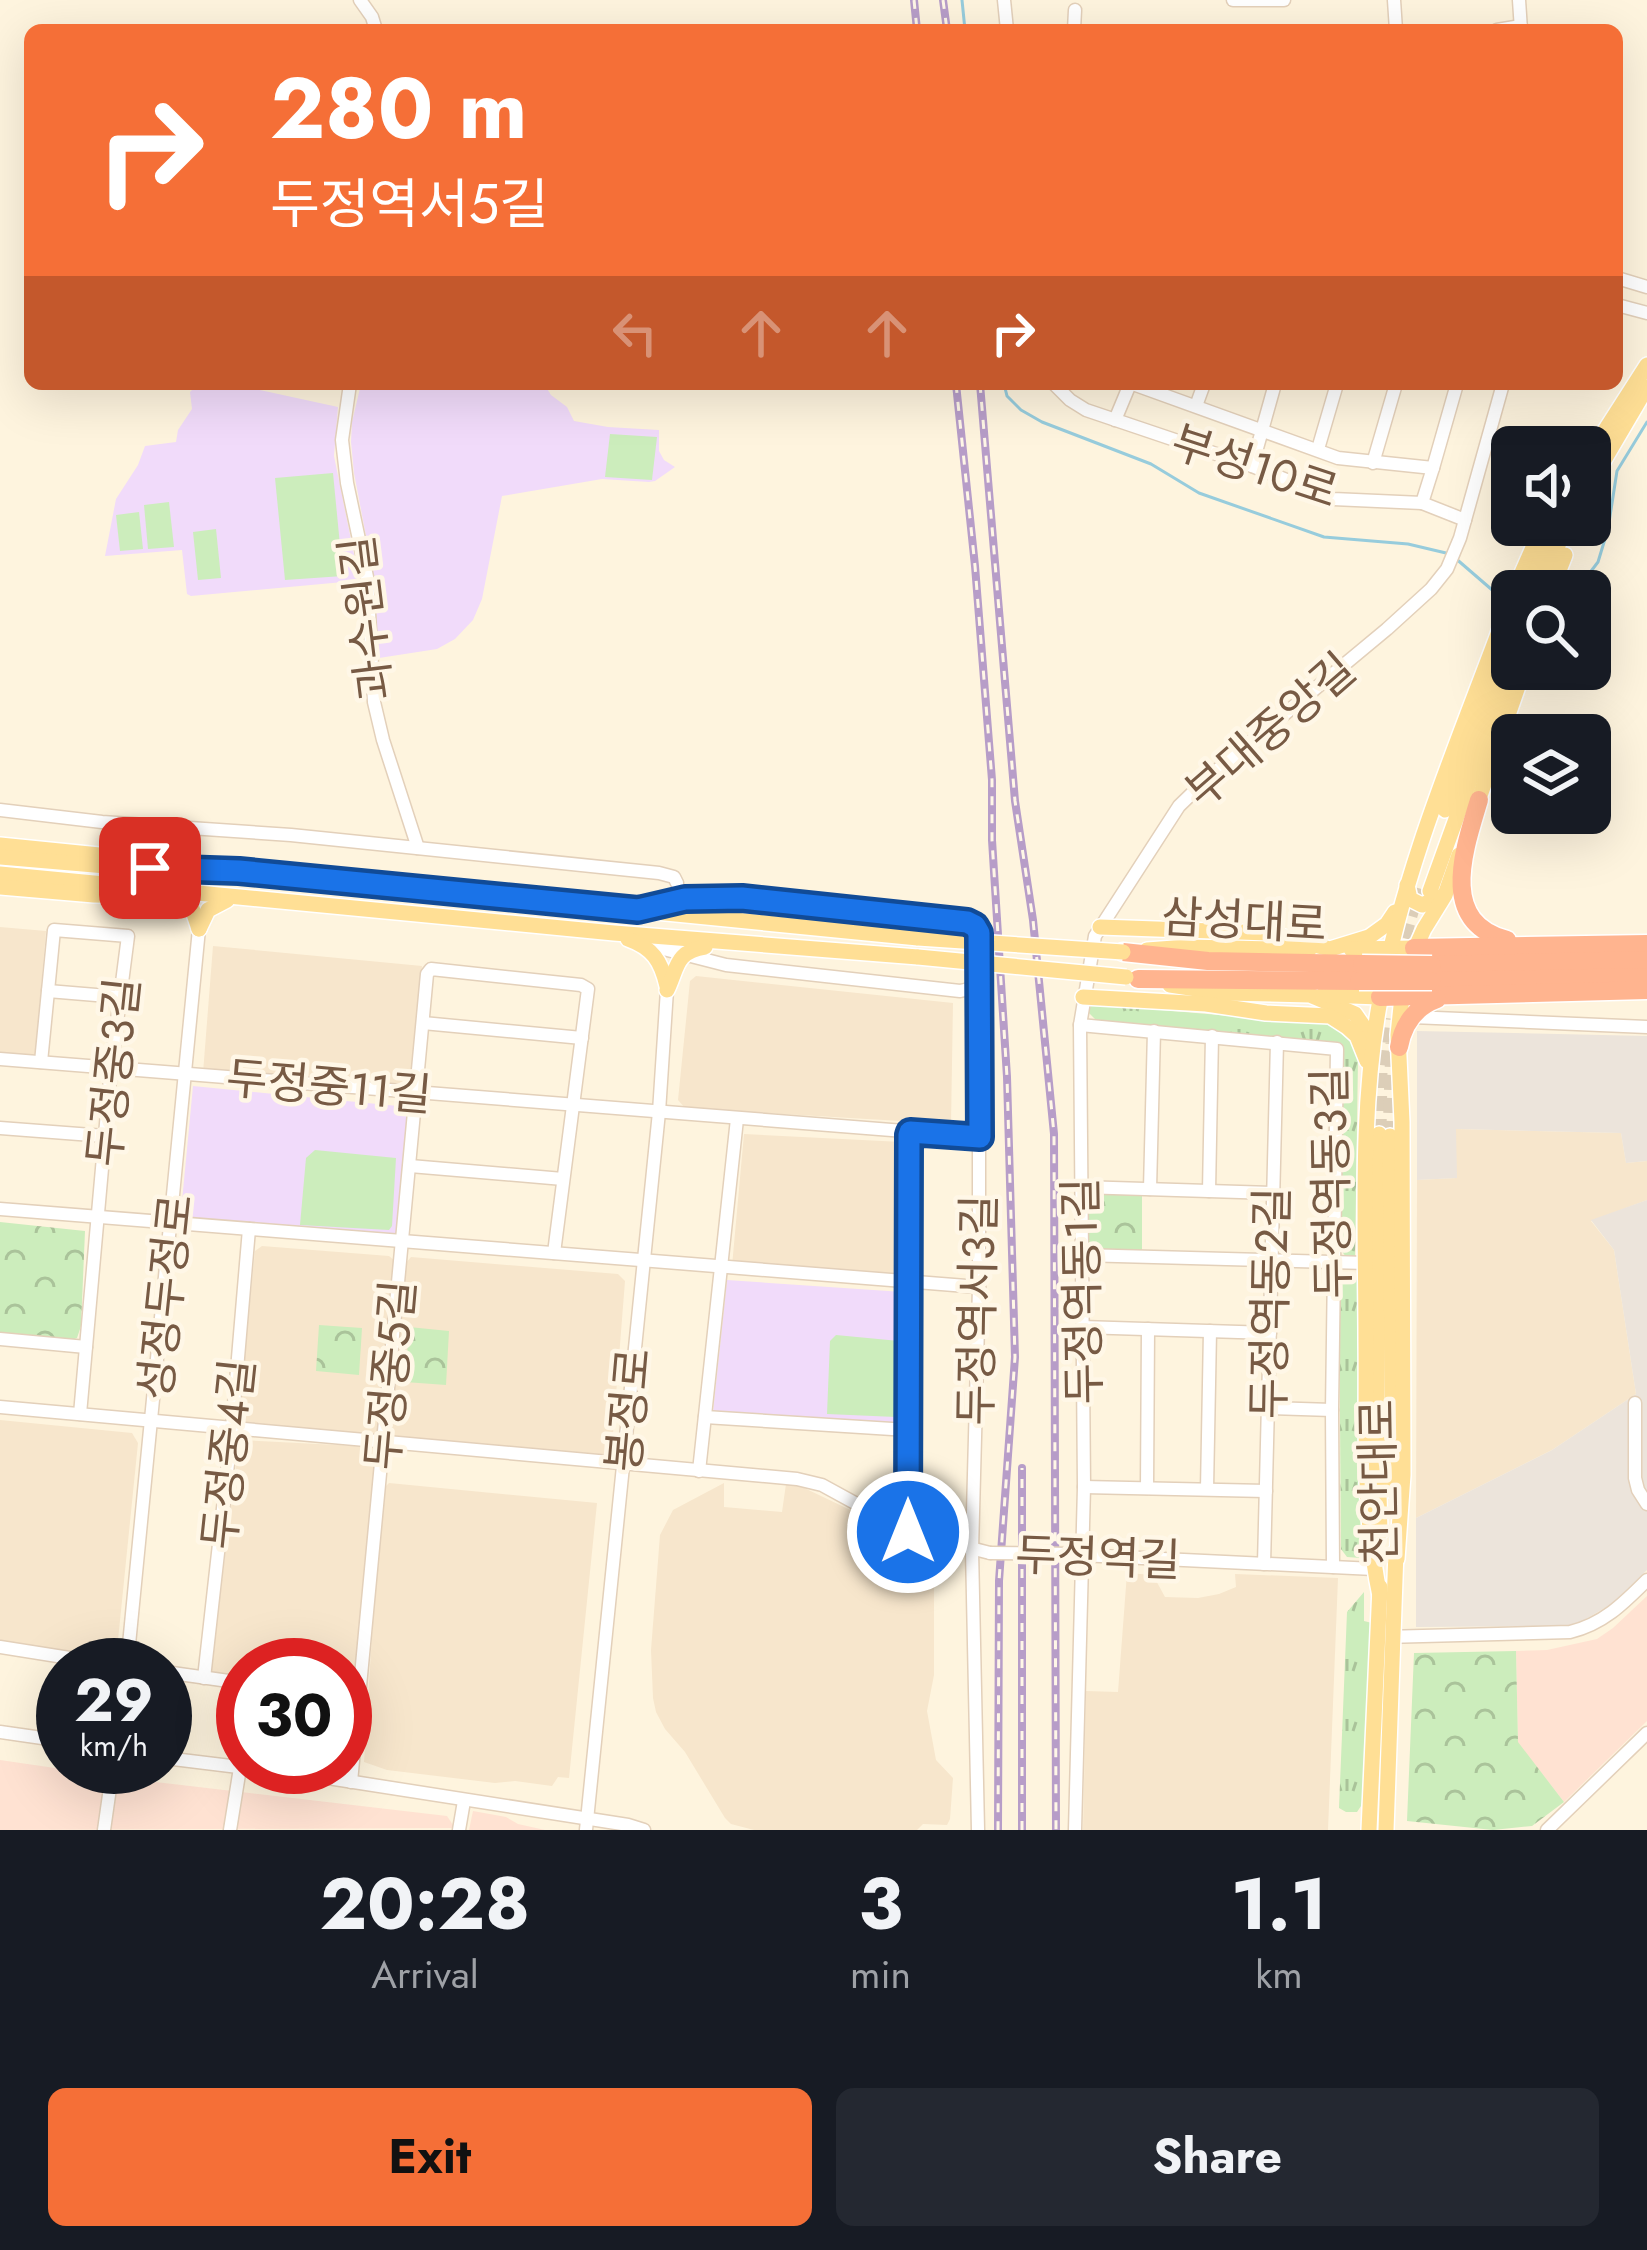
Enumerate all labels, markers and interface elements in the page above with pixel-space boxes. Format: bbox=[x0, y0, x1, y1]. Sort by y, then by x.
text: 280 m bbox=[270, 48, 527, 170]
icon: right bbox=[72, 72, 228, 228]
text: 두정역서5길 bbox=[270, 165, 549, 243]
icon: left bbox=[602, 300, 668, 366]
icon: ahead bbox=[728, 300, 794, 366]
icon: ahead bbox=[854, 300, 920, 366]
icon: right bbox=[980, 300, 1046, 366]
street label: 부성10로 bbox=[1163, 409, 1346, 524]
map controls bbox=[1491, 426, 1611, 834]
button: sound bbox=[1491, 426, 1611, 546]
street label: 과수원길 bbox=[324, 532, 409, 704]
button: search bbox=[1491, 570, 1611, 690]
street label: 부대중앙길 bbox=[1171, 638, 1370, 823]
button: layers bbox=[1491, 714, 1611, 834]
pin bbox=[99, 817, 201, 919]
icon: arrive bbox=[117, 835, 183, 901]
street label: 삼성대로 bbox=[1160, 884, 1328, 957]
street label: 두정중3길 bbox=[71, 974, 156, 1170]
street label: 두정중11길 bbox=[223, 1045, 434, 1128]
street label: 두정역동3길 bbox=[1297, 1067, 1366, 1299]
street label: 두정역동1길 bbox=[1048, 1177, 1117, 1405]
street label: 두정역동2길 bbox=[1236, 1186, 1305, 1420]
street label: 성정두정로 bbox=[122, 1191, 209, 1403]
street label: 두정역서3길 bbox=[943, 1194, 1012, 1426]
street label: 두정중5길 bbox=[350, 1277, 431, 1473]
street label: 봉정로 bbox=[591, 1345, 666, 1475]
street label: 두정중4길 bbox=[186, 1355, 271, 1553]
street label: 천안대로 bbox=[1345, 1399, 1412, 1565]
position arrow bbox=[845, 1469, 971, 1595]
street label: 두정역길 bbox=[1014, 1522, 1182, 1593]
speed limit sign: 30 bbox=[216, 1638, 372, 1794]
text: 29 bbox=[74, 1657, 154, 1744]
text: km/h bbox=[80, 1724, 148, 1767]
text: 20:28 bbox=[320, 1852, 530, 1956]
text: 3 bbox=[858, 1852, 903, 1956]
text: 1.1 bbox=[1231, 1852, 1327, 1956]
text: Arrival bbox=[371, 1946, 479, 2003]
text: min bbox=[850, 1946, 911, 2003]
text: km bbox=[1255, 1946, 1303, 2003]
button: Exit bbox=[48, 2088, 812, 2226]
button: Share bbox=[836, 2088, 1599, 2226]

